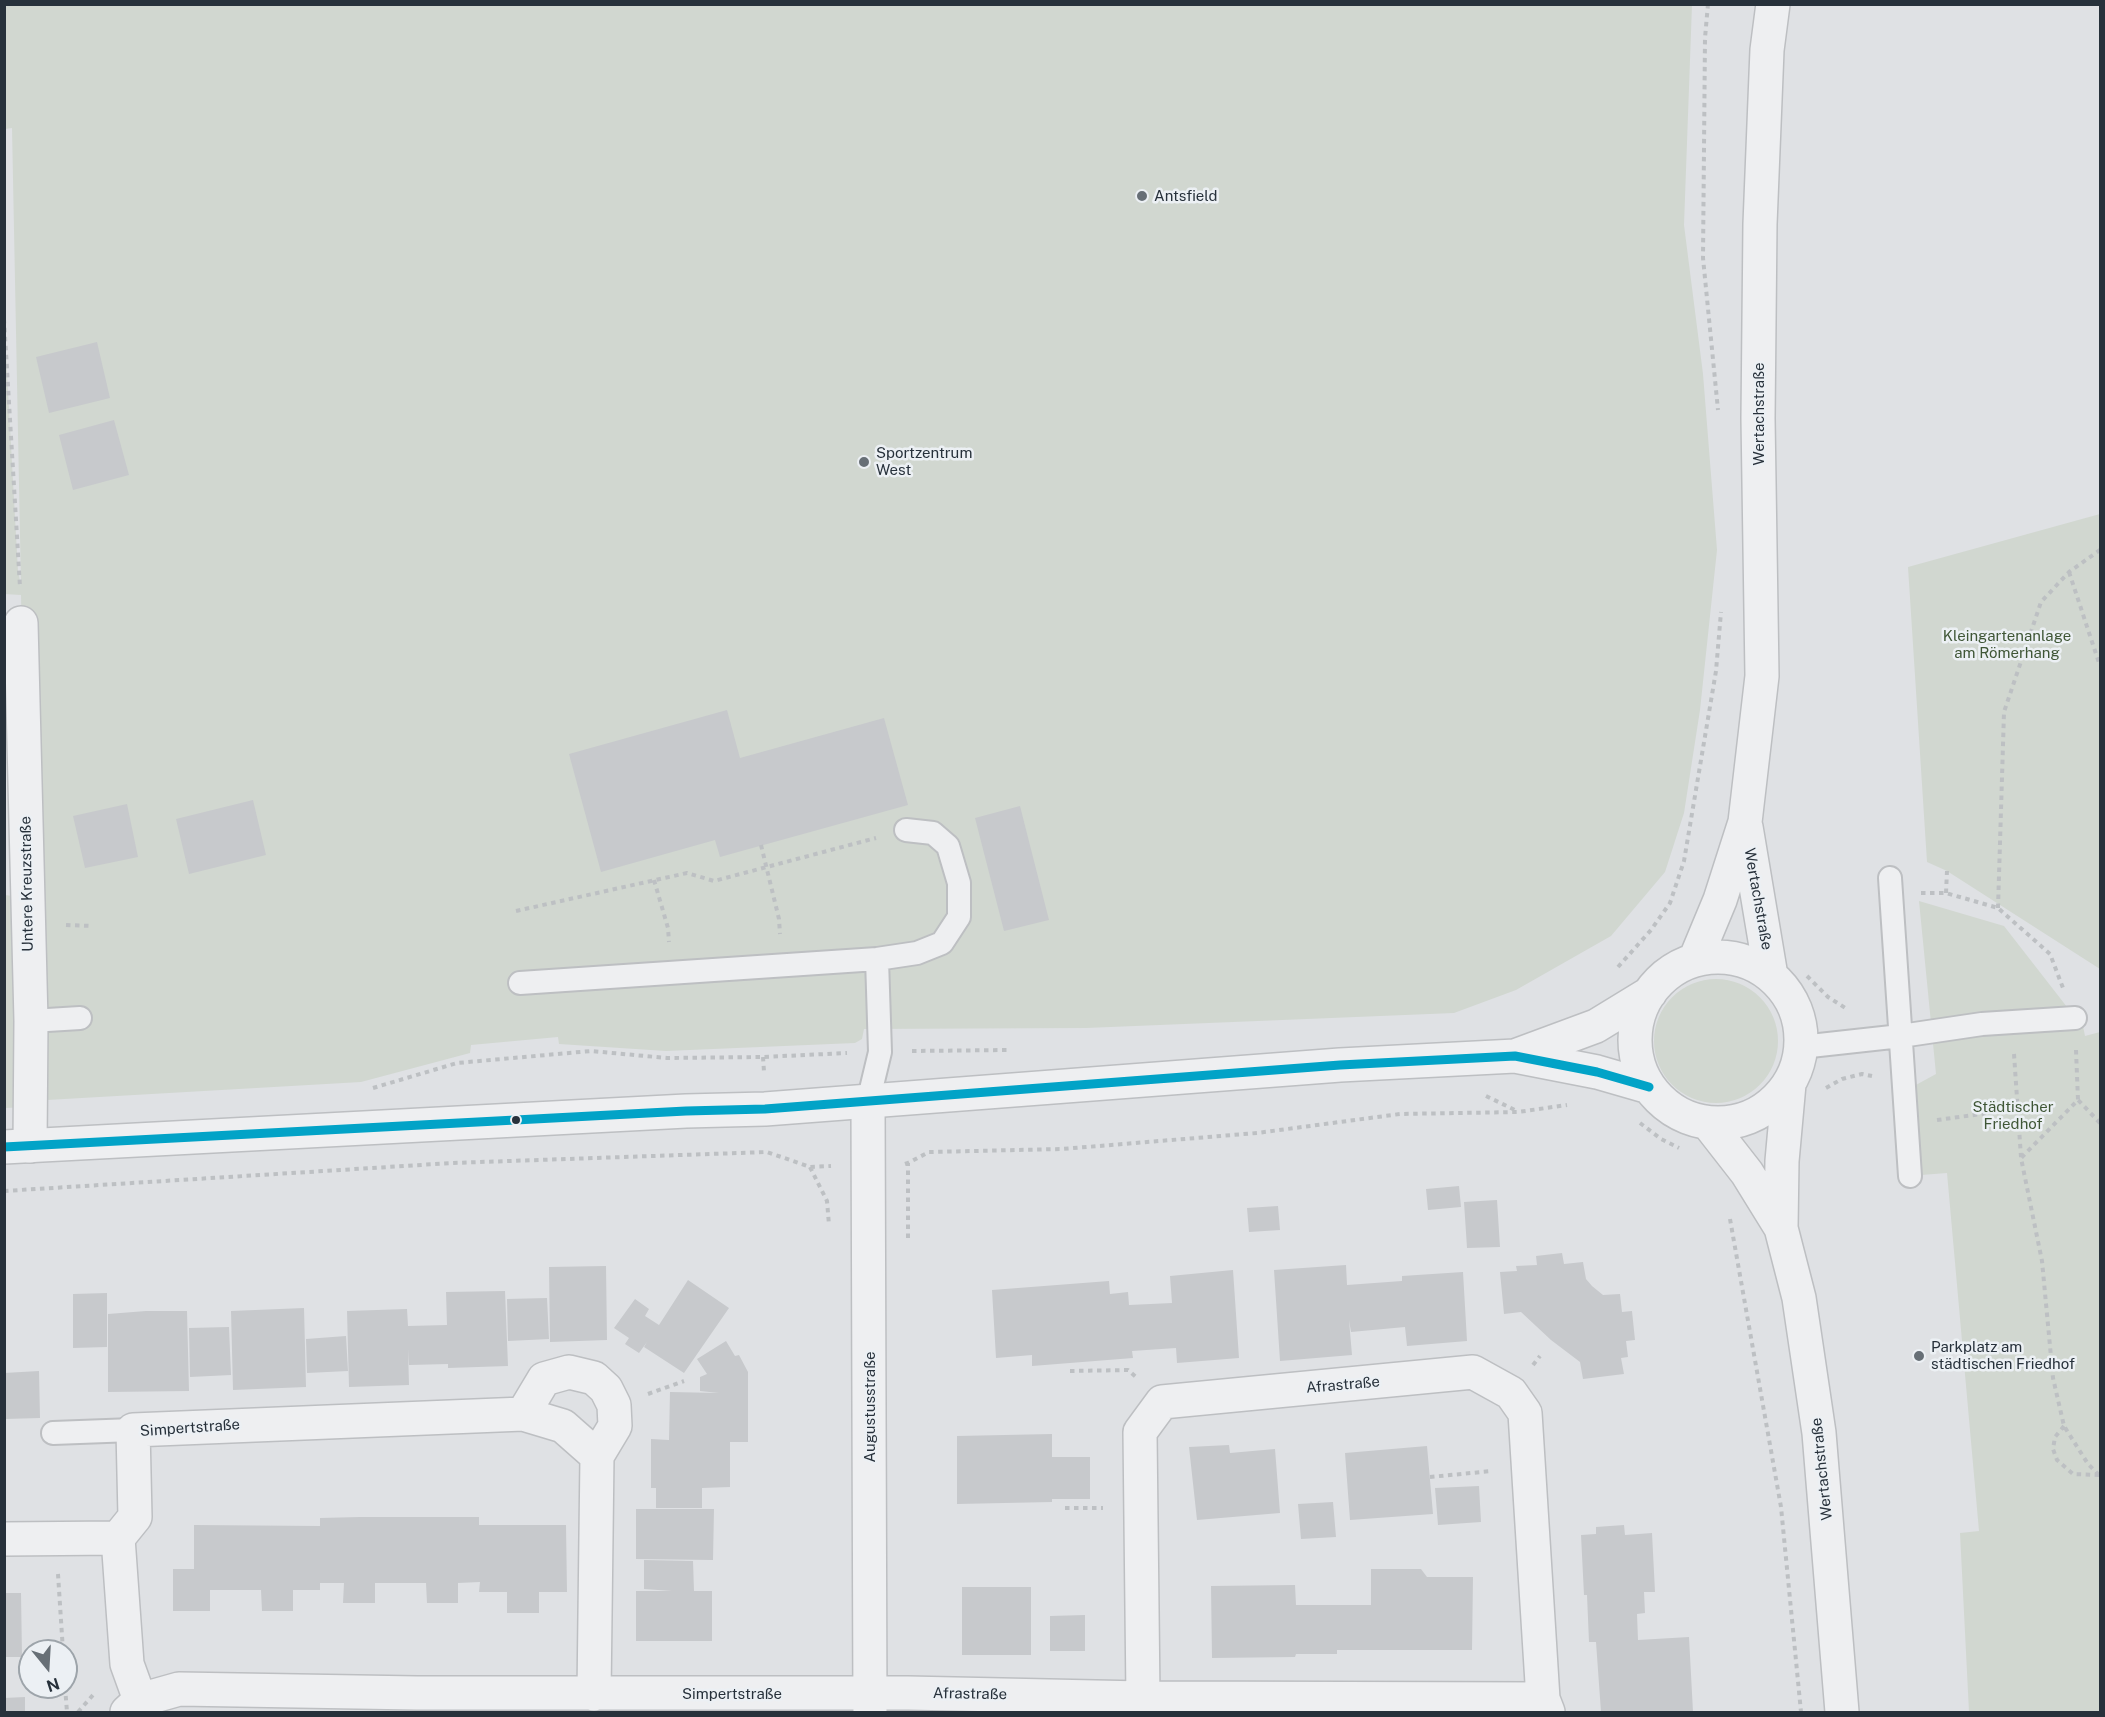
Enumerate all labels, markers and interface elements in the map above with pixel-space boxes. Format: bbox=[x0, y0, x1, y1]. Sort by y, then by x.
place label: Antsfield bbox=[1154, 187, 1217, 205]
marker: Antsfield bbox=[1135, 189, 1149, 203]
street label: Wertachstraße bbox=[1750, 363, 1768, 465]
place label: Sportzentrum West bbox=[876, 444, 972, 479]
marker: Sportzentrum West bbox=[857, 455, 871, 469]
park label: Kleingartenanlage am Römerhang bbox=[1943, 627, 2071, 662]
street label: Untere Kreuzstraße bbox=[17, 816, 37, 952]
street label: Wertachstraße bbox=[1740, 847, 1776, 951]
park label: Städtischer Friedhof bbox=[1973, 1098, 2053, 1133]
unlabelled marker bbox=[510, 1114, 522, 1126]
place label: Parkplatz am städtischen Friedhof bbox=[1931, 1338, 2075, 1373]
marker: Parkplatz am städtischen Friedhof bbox=[1912, 1349, 1926, 1363]
street label: Augustusstraße bbox=[861, 1352, 879, 1462]
street label: Afrastraße bbox=[1305, 1373, 1381, 1397]
street label: Simpertstraße bbox=[139, 1416, 241, 1440]
street label: Wertachstraße bbox=[1808, 1417, 1836, 1521]
north arrow bbox=[18, 1639, 78, 1699]
text: N bbox=[44, 1674, 62, 1696]
street label: Afrastraße bbox=[933, 1684, 1007, 1704]
street label: Simpertstraße bbox=[682, 1685, 782, 1703]

